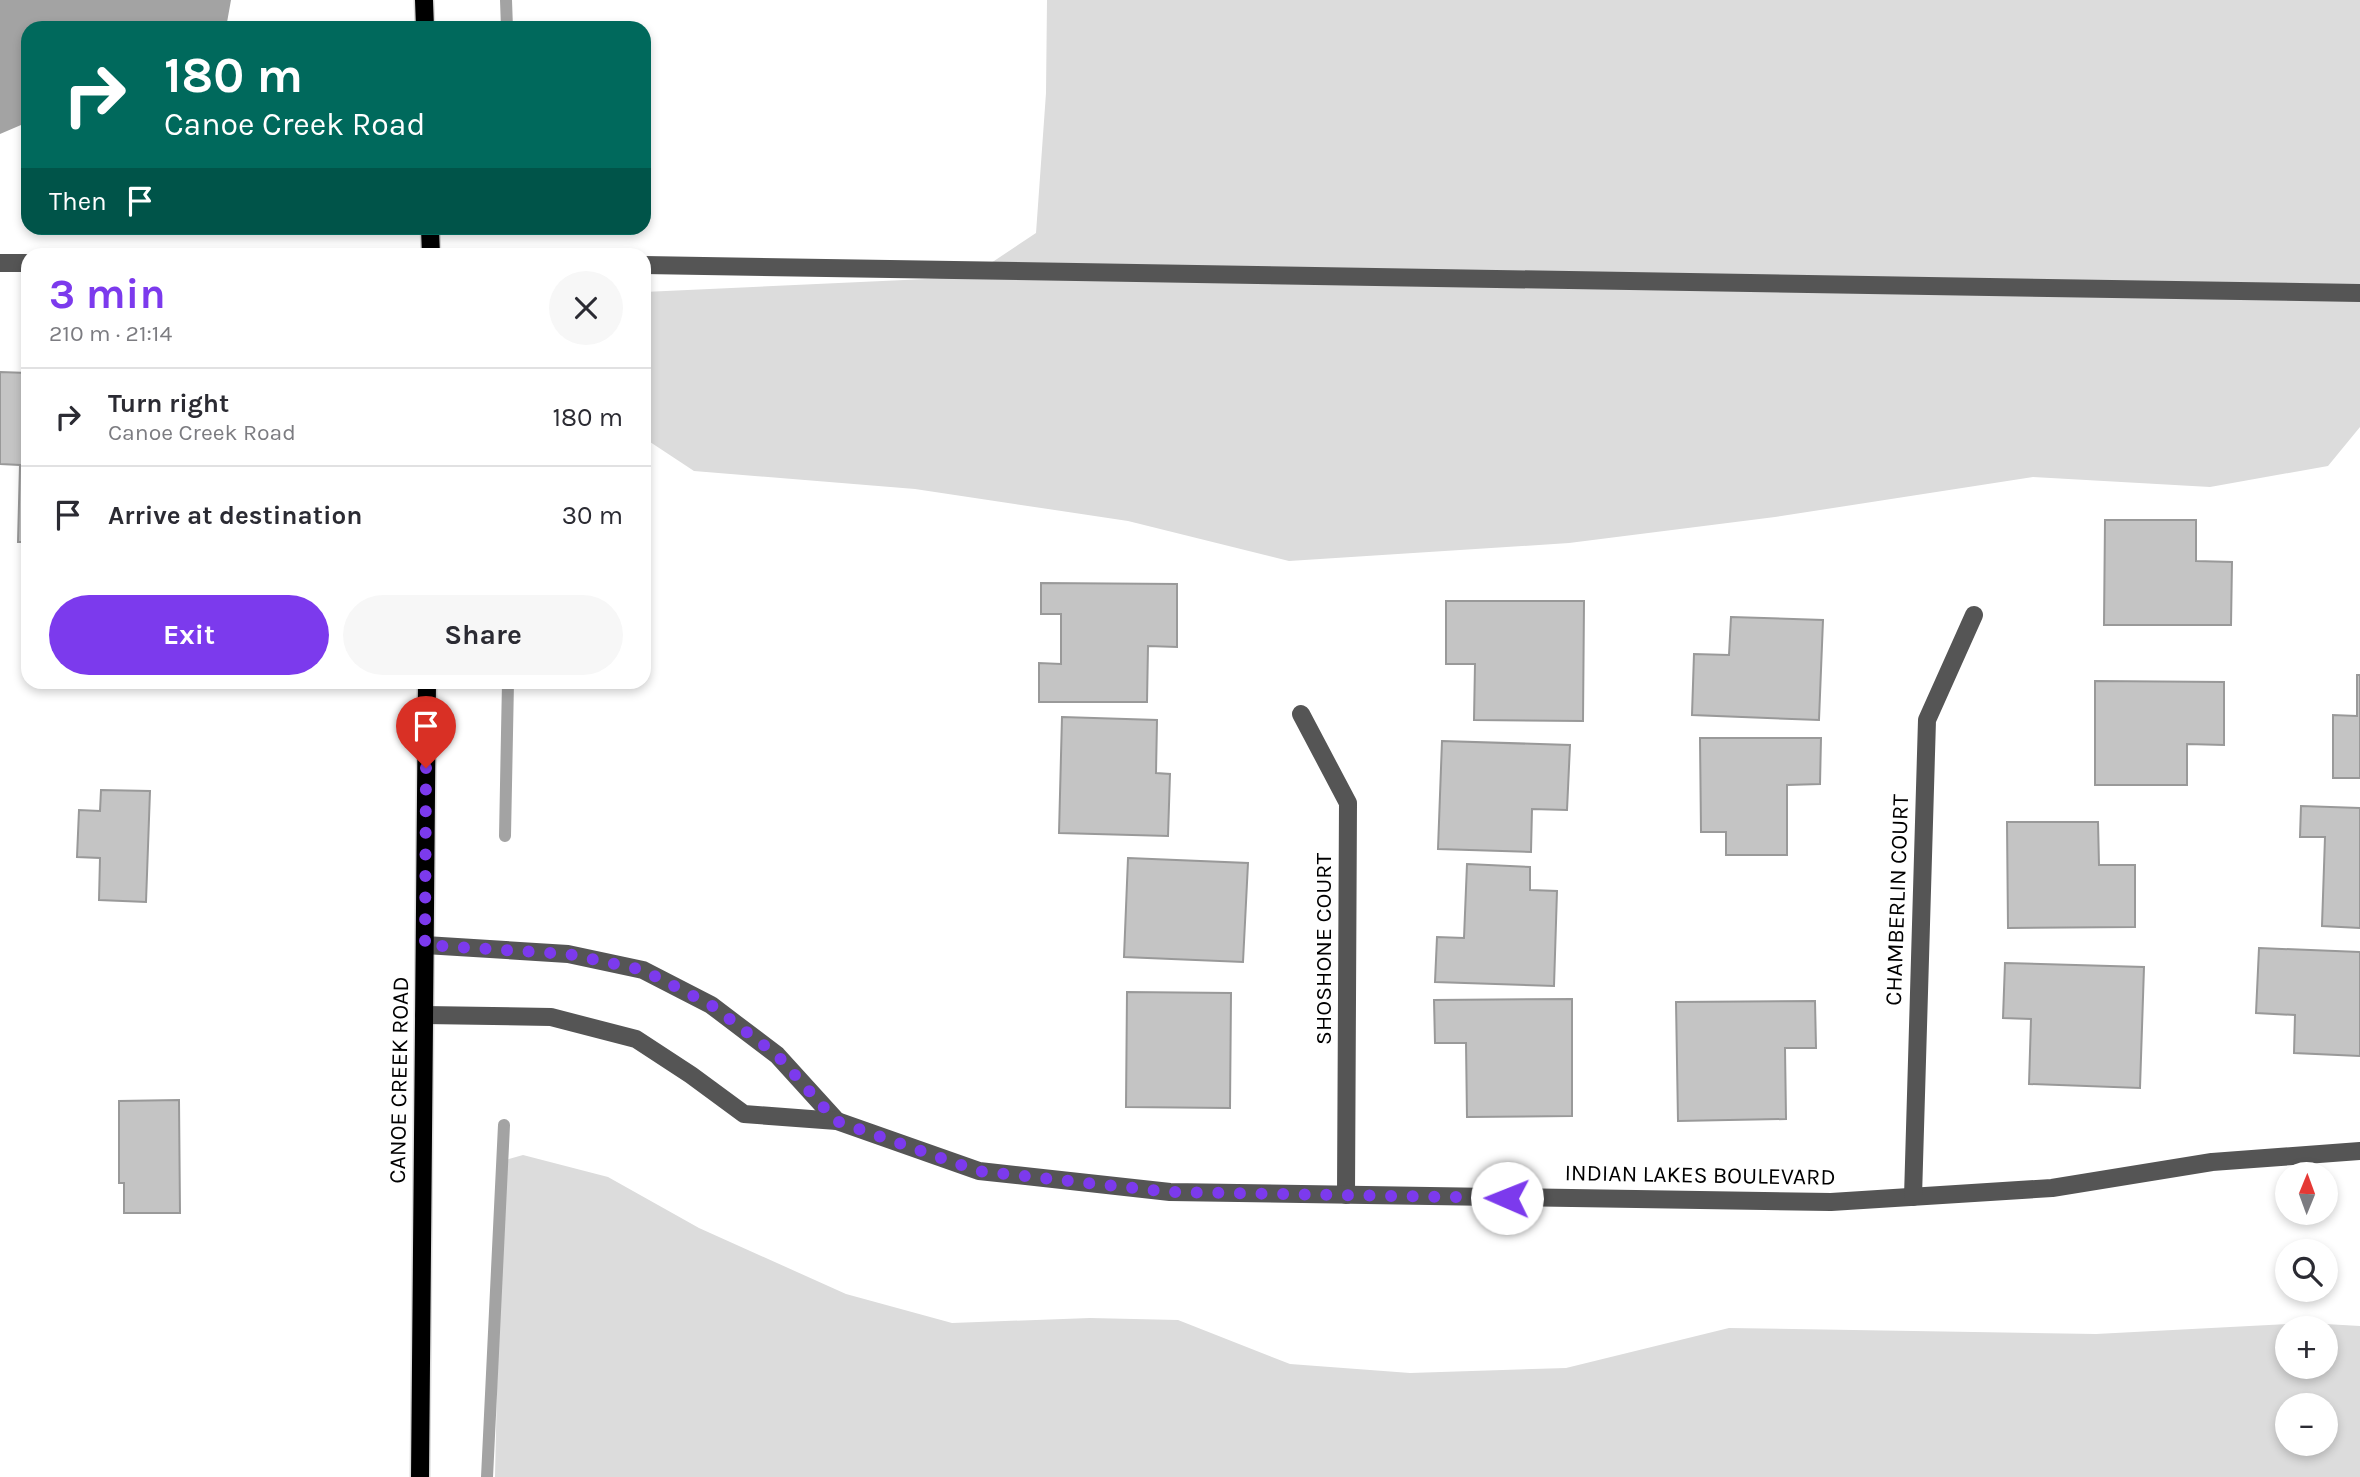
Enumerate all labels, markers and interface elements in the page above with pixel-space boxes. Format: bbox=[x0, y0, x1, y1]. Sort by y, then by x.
text: 180 m bbox=[164, 47, 303, 104]
icon: right bbox=[49, 49, 140, 140]
text: Canoe Creek Road bbox=[164, 106, 425, 143]
icon: arrive bbox=[121, 182, 159, 220]
text: Then bbox=[49, 186, 107, 217]
text: 3 min bbox=[49, 269, 166, 319]
button: close bbox=[549, 271, 623, 345]
text: 210 m · 21:14 bbox=[49, 320, 172, 347]
text: Turn right bbox=[108, 388, 229, 419]
icon: right bbox=[49, 398, 87, 436]
text: 180 m bbox=[553, 402, 623, 433]
text: Canoe Creek Road bbox=[108, 419, 296, 446]
icon: arrive bbox=[49, 496, 87, 534]
text: Arrive at destination bbox=[108, 500, 362, 531]
text: 30 m bbox=[562, 500, 623, 531]
button: Exit bbox=[49, 595, 329, 675]
button: Share bbox=[343, 595, 623, 675]
pin bbox=[396, 696, 456, 768]
icon: arrive bbox=[407, 707, 445, 745]
street label: CHAMBERLIN COURT bbox=[1880, 793, 1914, 1006]
street label: SHOSHONE COURT bbox=[1310, 853, 1337, 1045]
street label: CANOE CREEK ROAD bbox=[384, 976, 414, 1184]
street label: INDIAN LAKES BOULEVARD bbox=[1564, 1159, 1836, 1191]
position arrow bbox=[1470, 1161, 1544, 1235]
north arrow bbox=[2275, 1162, 2338, 1225]
map controls bbox=[2275, 1162, 2338, 1456]
button: search bbox=[2275, 1239, 2338, 1302]
button: + bbox=[2275, 1316, 2338, 1379]
button: − bbox=[2275, 1393, 2338, 1456]

